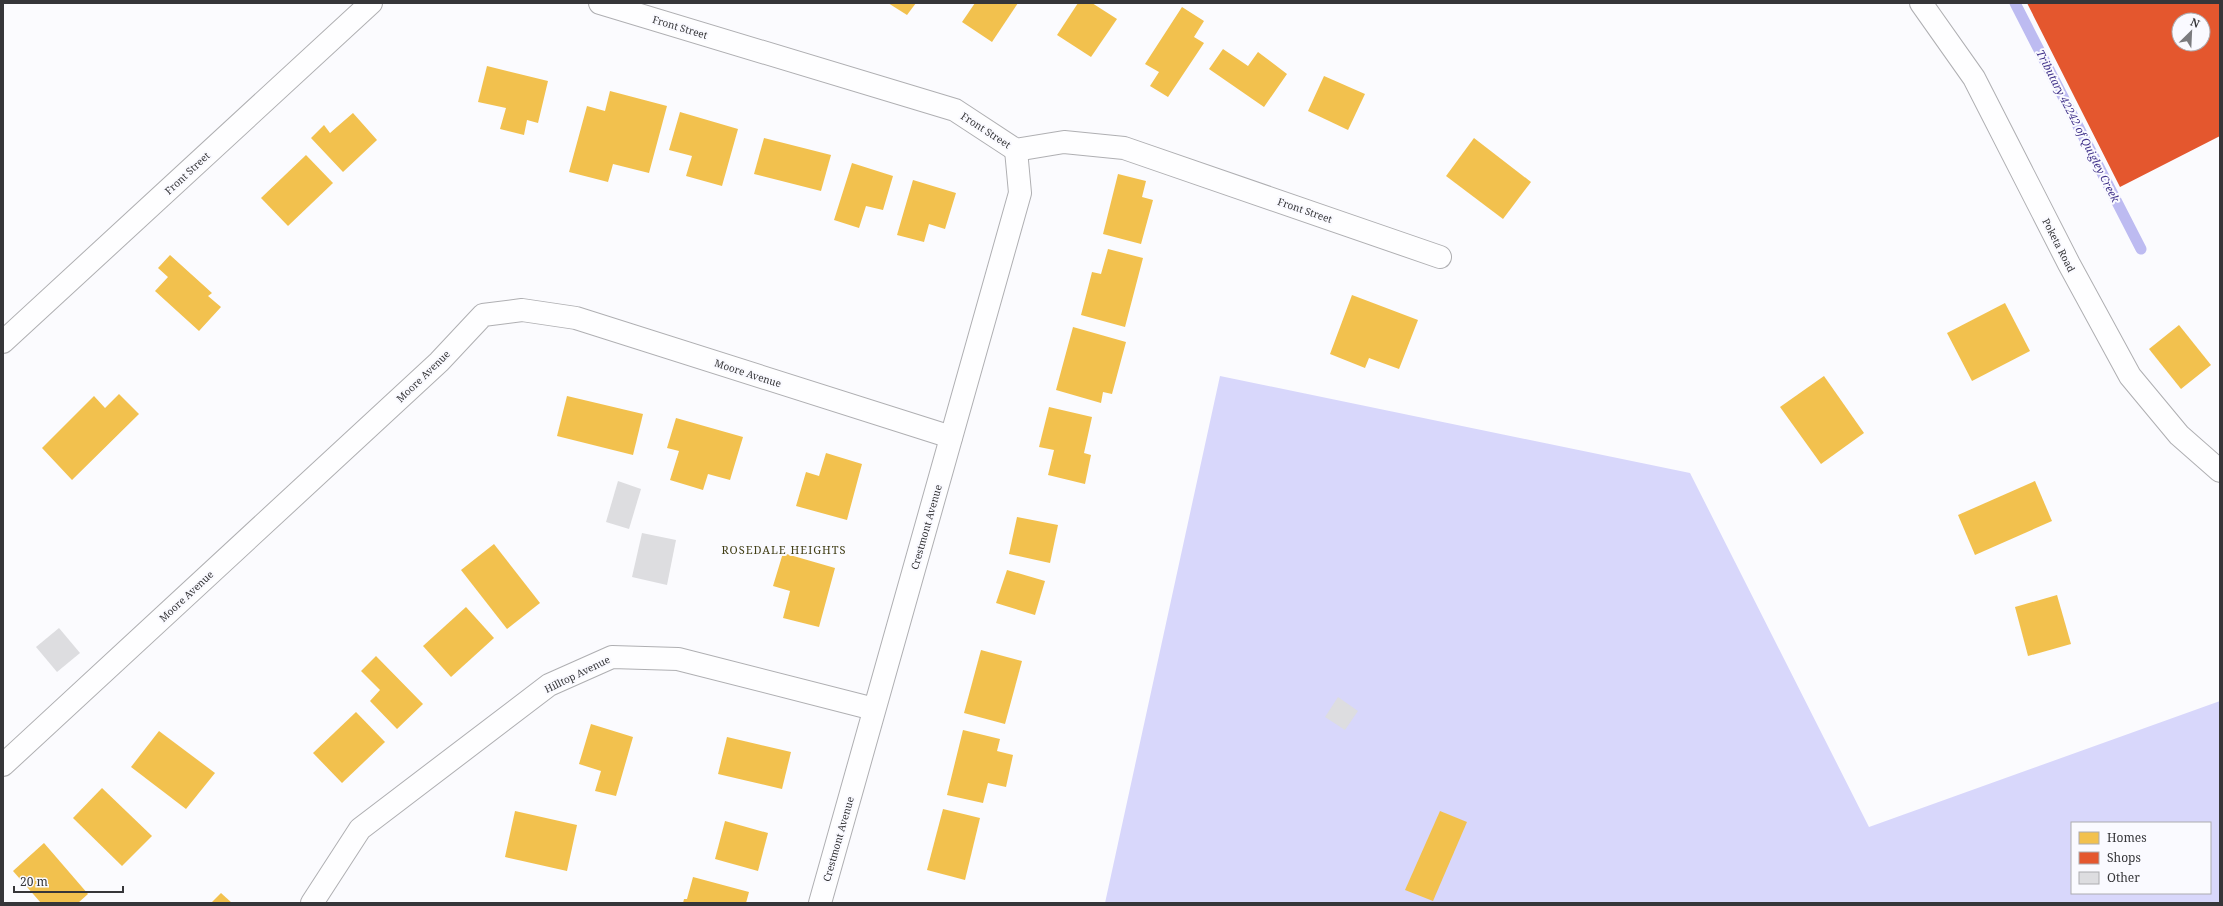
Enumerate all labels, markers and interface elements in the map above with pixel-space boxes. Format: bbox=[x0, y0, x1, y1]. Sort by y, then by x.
street label: Front Street bbox=[651, 12, 710, 42]
north arrow bbox=[2171, 12, 2211, 52]
text: N bbox=[2188, 14, 2203, 31]
water label: Tributary 42242 of Quigley Creek bbox=[2033, 47, 2124, 205]
street label: Front Street bbox=[958, 109, 1014, 152]
street label: Front Street bbox=[161, 148, 213, 198]
street label: Front Street bbox=[1276, 194, 1335, 226]
street label: Poketa Road bbox=[2039, 216, 2079, 274]
street label: Moore Avenue bbox=[393, 347, 453, 405]
street label: Moore Avenue bbox=[713, 356, 783, 390]
street label: Crestmont Avenue bbox=[907, 483, 945, 571]
district label: ROSEDALE HEIGHTS bbox=[721, 542, 847, 557]
street label: Moore Avenue bbox=[156, 567, 216, 625]
street label: Hilltop Avenue bbox=[542, 652, 612, 696]
street label: Crestmont Avenue bbox=[819, 795, 857, 883]
legend bbox=[2071, 822, 2211, 894]
text: Homes bbox=[2107, 829, 2147, 846]
text: Shops bbox=[2107, 849, 2141, 866]
scale bar bbox=[14, 868, 123, 894]
text: Other bbox=[2107, 869, 2140, 886]
text: 20 m bbox=[20, 873, 48, 890]

